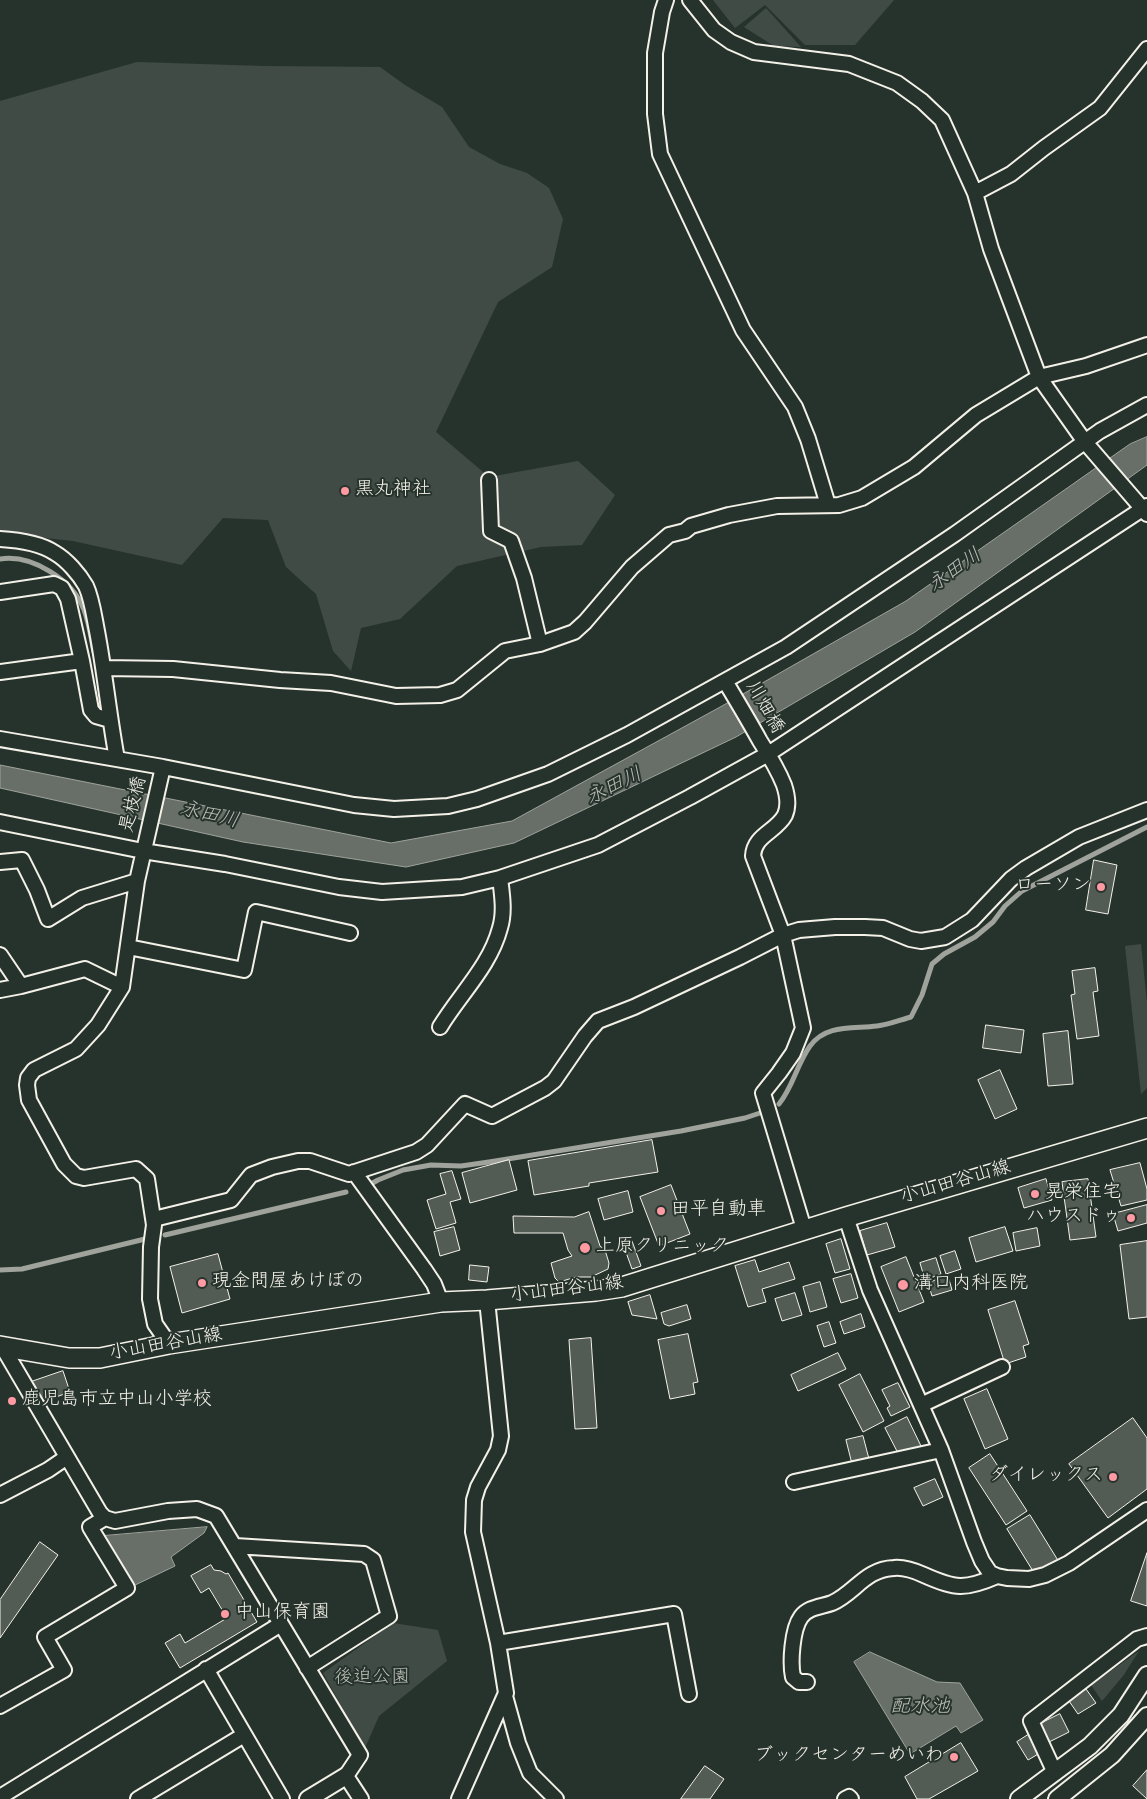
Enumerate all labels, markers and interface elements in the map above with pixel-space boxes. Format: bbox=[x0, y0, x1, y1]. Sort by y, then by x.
place label: 黒丸神社 bbox=[355, 480, 431, 502]
marker: 黒丸神社 bbox=[339, 485, 351, 497]
water label: 永田川 bbox=[925, 545, 987, 599]
street label: 川畑橋 bbox=[739, 678, 787, 738]
water label: 永田川 bbox=[583, 764, 647, 812]
street label: 是枝橋 bbox=[117, 775, 153, 835]
water label: 永田川 bbox=[177, 799, 241, 835]
place label: ローソン bbox=[1015, 876, 1091, 898]
marker: ローソン bbox=[1095, 881, 1107, 893]
street label: 小山田谷山線 bbox=[898, 1157, 1014, 1211]
place label: 晃栄住宅 bbox=[1045, 1183, 1121, 1205]
marker: 晃栄住宅 bbox=[1029, 1188, 1041, 1200]
place label: 田平自動車 bbox=[671, 1200, 766, 1222]
marker: 田平自動車 bbox=[655, 1205, 667, 1217]
place label: ハウスドゥ bbox=[1026, 1207, 1121, 1229]
marker: ハウスドゥ bbox=[1125, 1212, 1137, 1224]
place label: 上原クリニック bbox=[596, 1237, 729, 1259]
marker: 上原クリニック bbox=[578, 1241, 592, 1255]
place label: 現金問屋あけぼの bbox=[212, 1272, 364, 1294]
street label: 小山田谷山線 bbox=[509, 1273, 625, 1309]
place label: 溝口内科医院 bbox=[914, 1274, 1028, 1296]
marker: 現金問屋あけぼの bbox=[196, 1277, 208, 1289]
marker: 溝口内科医院 bbox=[896, 1278, 910, 1292]
street label: 小山田谷山線 bbox=[108, 1325, 224, 1367]
place label: 鹿児島市立中山小学校 bbox=[22, 1390, 212, 1412]
marker: 鹿児島市立中山小学校 bbox=[6, 1395, 18, 1407]
place label: ダイレックス bbox=[989, 1466, 1103, 1488]
marker: ダイレックス bbox=[1107, 1471, 1119, 1483]
place label: 中山保育園 bbox=[235, 1603, 330, 1625]
marker: 中山保育園 bbox=[219, 1608, 231, 1620]
park label: 後迫公園 bbox=[334, 1668, 410, 1690]
water label: 配水池 bbox=[890, 1697, 950, 1721]
place label: ブックセンターめいわ bbox=[754, 1746, 944, 1768]
marker: ブックセンターめいわ bbox=[948, 1751, 960, 1763]

